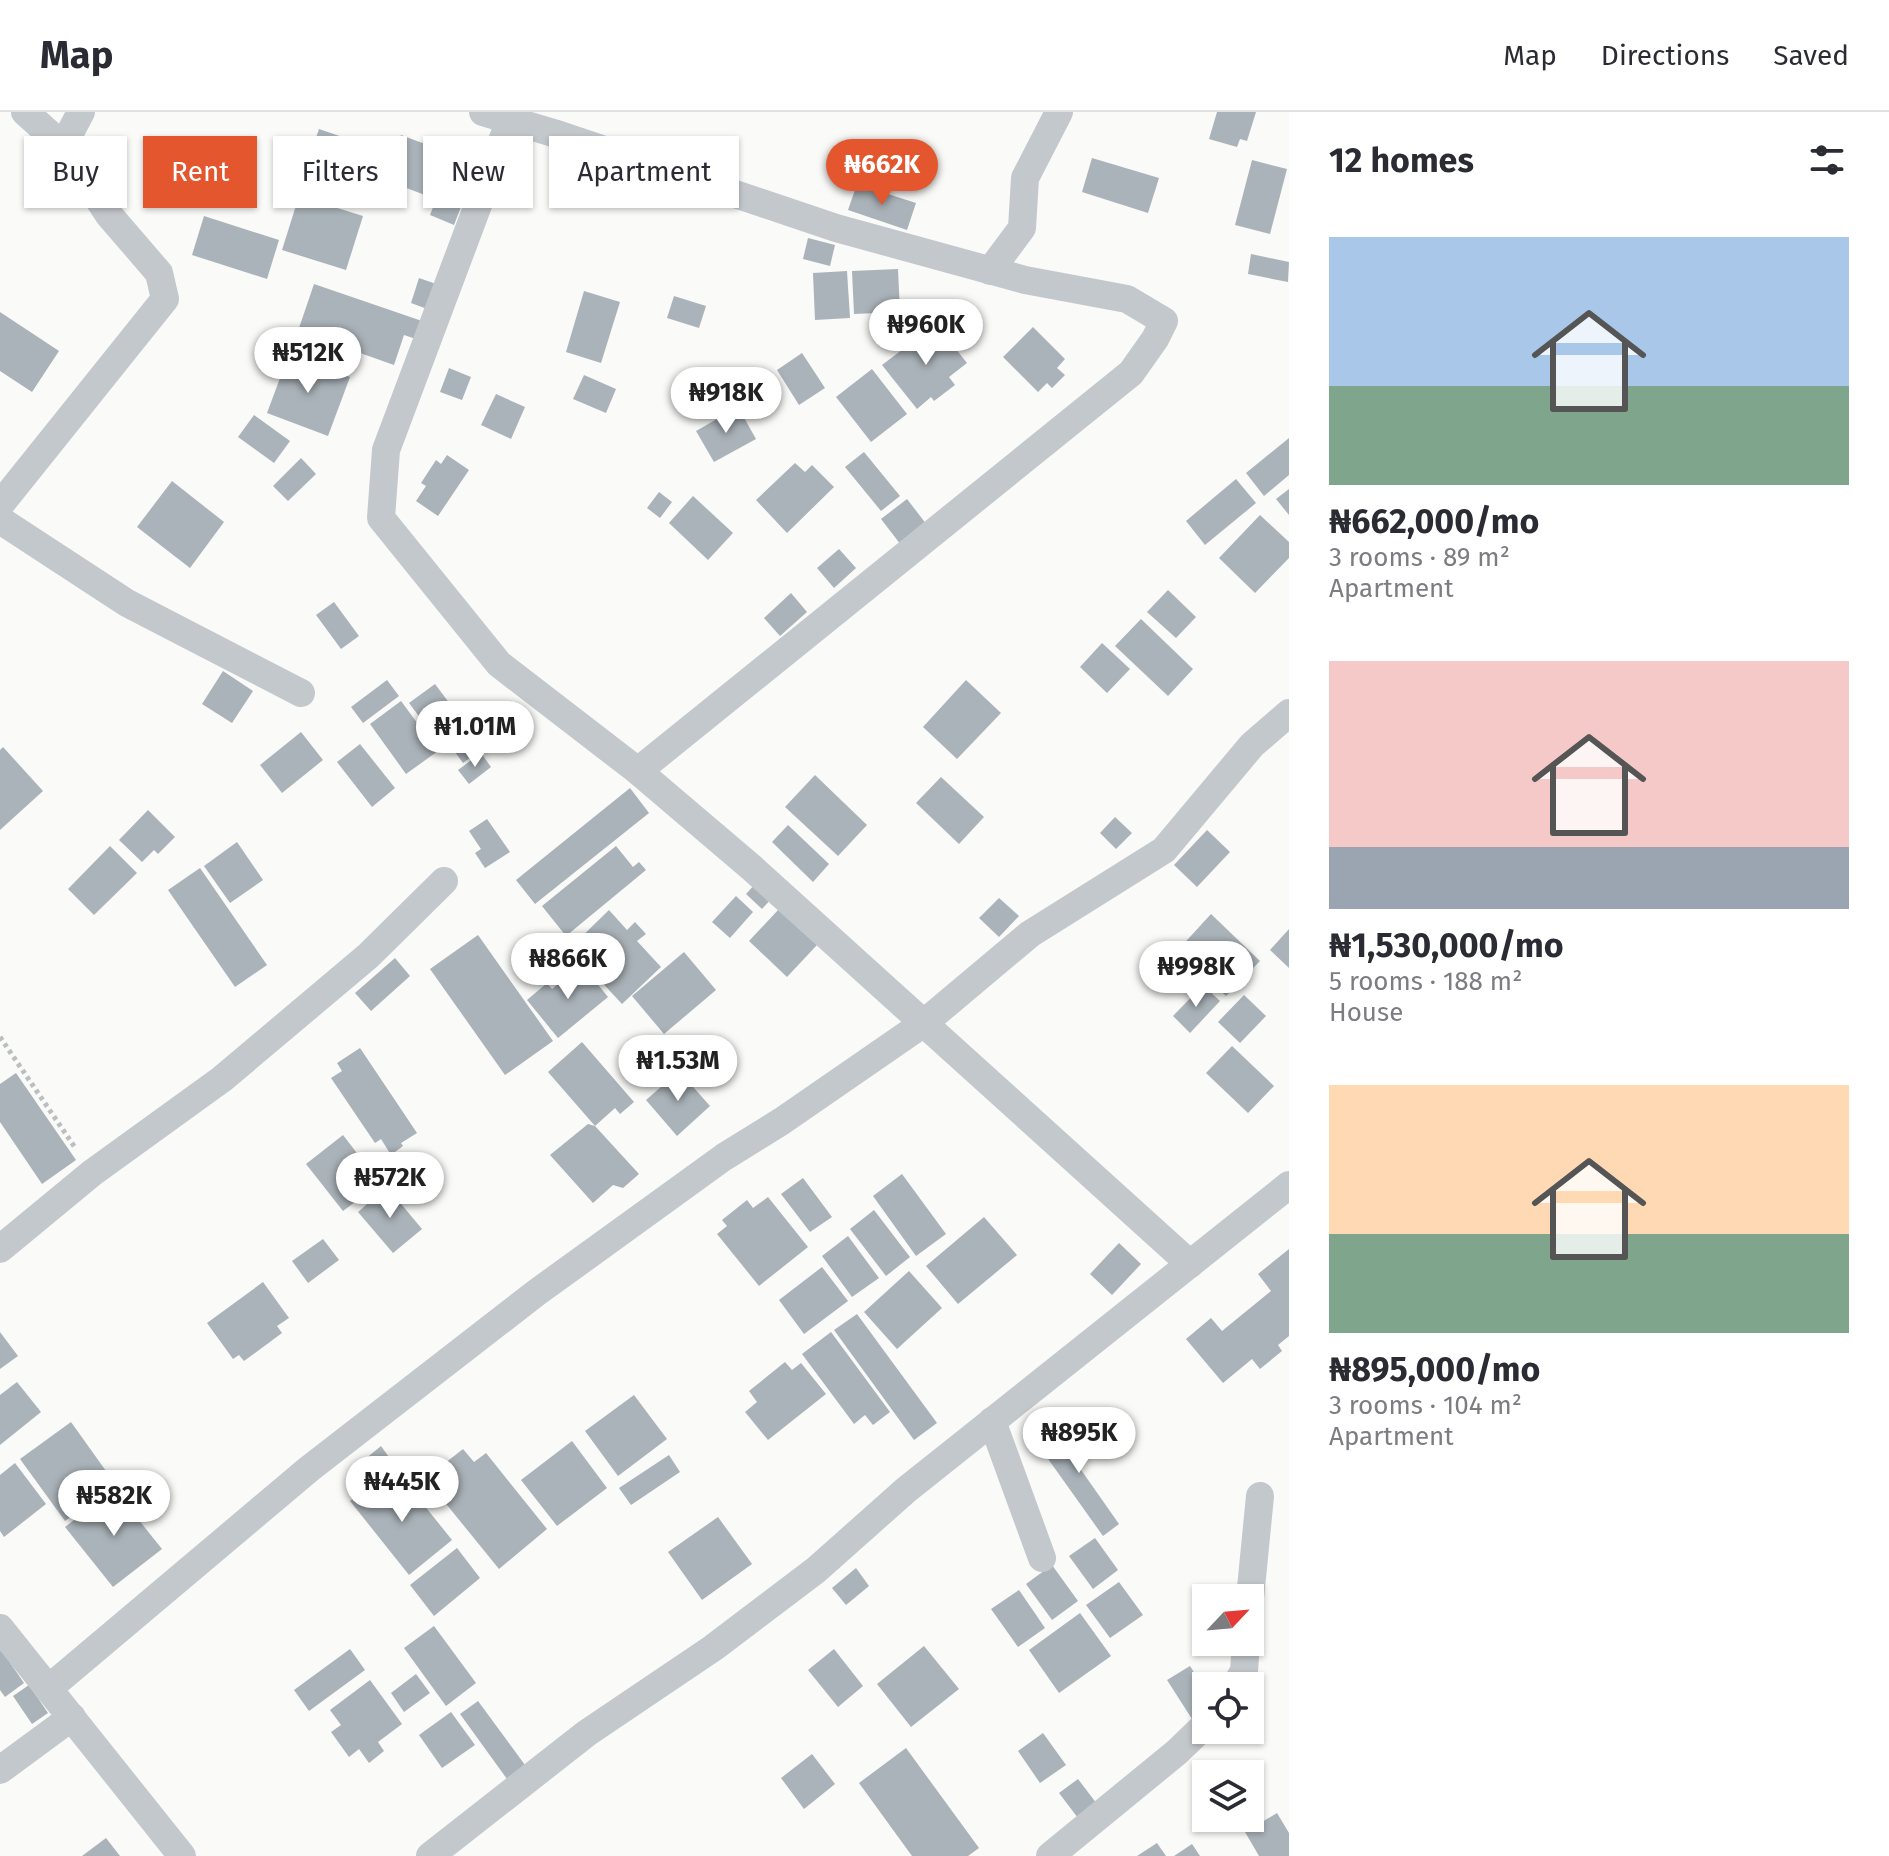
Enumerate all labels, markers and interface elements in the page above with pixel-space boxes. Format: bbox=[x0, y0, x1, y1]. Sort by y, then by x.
text: Map bbox=[40, 32, 113, 78]
text: Map bbox=[1503, 39, 1557, 72]
text: Directions bbox=[1601, 39, 1729, 72]
text: Saved bbox=[1773, 39, 1849, 72]
chip: Buy bbox=[24, 136, 127, 208]
chip: Rent bbox=[143, 136, 257, 208]
chip: Filters bbox=[273, 136, 407, 208]
chip: New bbox=[423, 136, 533, 208]
chip: Apartment bbox=[549, 136, 739, 208]
icon: filters bbox=[1805, 138, 1849, 182]
pin: ₦662K bbox=[826, 139, 938, 207]
text: 12 homes bbox=[1329, 140, 1474, 181]
text: ₦662K bbox=[844, 149, 920, 180]
icon: home bbox=[1517, 289, 1661, 433]
pin: ₦960K bbox=[870, 299, 982, 367]
text: ₦960K bbox=[887, 309, 965, 340]
pin: ₦512K bbox=[252, 327, 364, 395]
text: ₦512K bbox=[272, 337, 344, 368]
pin: ₦918K bbox=[670, 367, 782, 435]
text: ₦918K bbox=[689, 377, 763, 408]
text: ₦662,000/mo bbox=[1329, 501, 1539, 542]
text: 3 rooms · 89 m² bbox=[1329, 542, 1510, 573]
text: Apartment bbox=[1329, 573, 1454, 604]
pin: ₦1.01M bbox=[410, 701, 540, 769]
text: ₦1.01M bbox=[434, 711, 516, 742]
icon: home bbox=[1517, 713, 1661, 857]
text: ₦1,530,000/mo bbox=[1329, 925, 1564, 966]
pin: ₦866K bbox=[512, 933, 624, 1001]
pin: ₦998K bbox=[1140, 941, 1252, 1009]
text: ₦866K bbox=[529, 943, 607, 974]
text: ₦998K bbox=[1157, 951, 1235, 982]
text: 5 rooms · 188 m² bbox=[1329, 966, 1522, 997]
text: House bbox=[1329, 997, 1403, 1028]
pin: ₦1.53M bbox=[613, 1035, 743, 1103]
text: ₦1.53M bbox=[636, 1045, 720, 1076]
icon: home bbox=[1517, 1137, 1661, 1281]
pin: ₦572K bbox=[334, 1152, 446, 1220]
text: ₦572K bbox=[354, 1162, 426, 1193]
text: ₦895,000/mo bbox=[1329, 1349, 1540, 1390]
text: 3 rooms · 104 m² bbox=[1329, 1390, 1522, 1421]
pin: ₦895K bbox=[1023, 1407, 1135, 1475]
text: ₦895K bbox=[1041, 1417, 1117, 1448]
text: Apartment bbox=[1329, 1421, 1454, 1452]
pin: ₦445K bbox=[346, 1456, 458, 1524]
text: ₦445K bbox=[364, 1466, 440, 1497]
pin: ₦582K bbox=[58, 1470, 170, 1538]
text: ₦582K bbox=[76, 1480, 152, 1511]
north arrow bbox=[1192, 1584, 1264, 1656]
map controls bbox=[1192, 1584, 1264, 1832]
button: locate bbox=[1192, 1672, 1264, 1744]
button: layers bbox=[1192, 1760, 1264, 1832]

